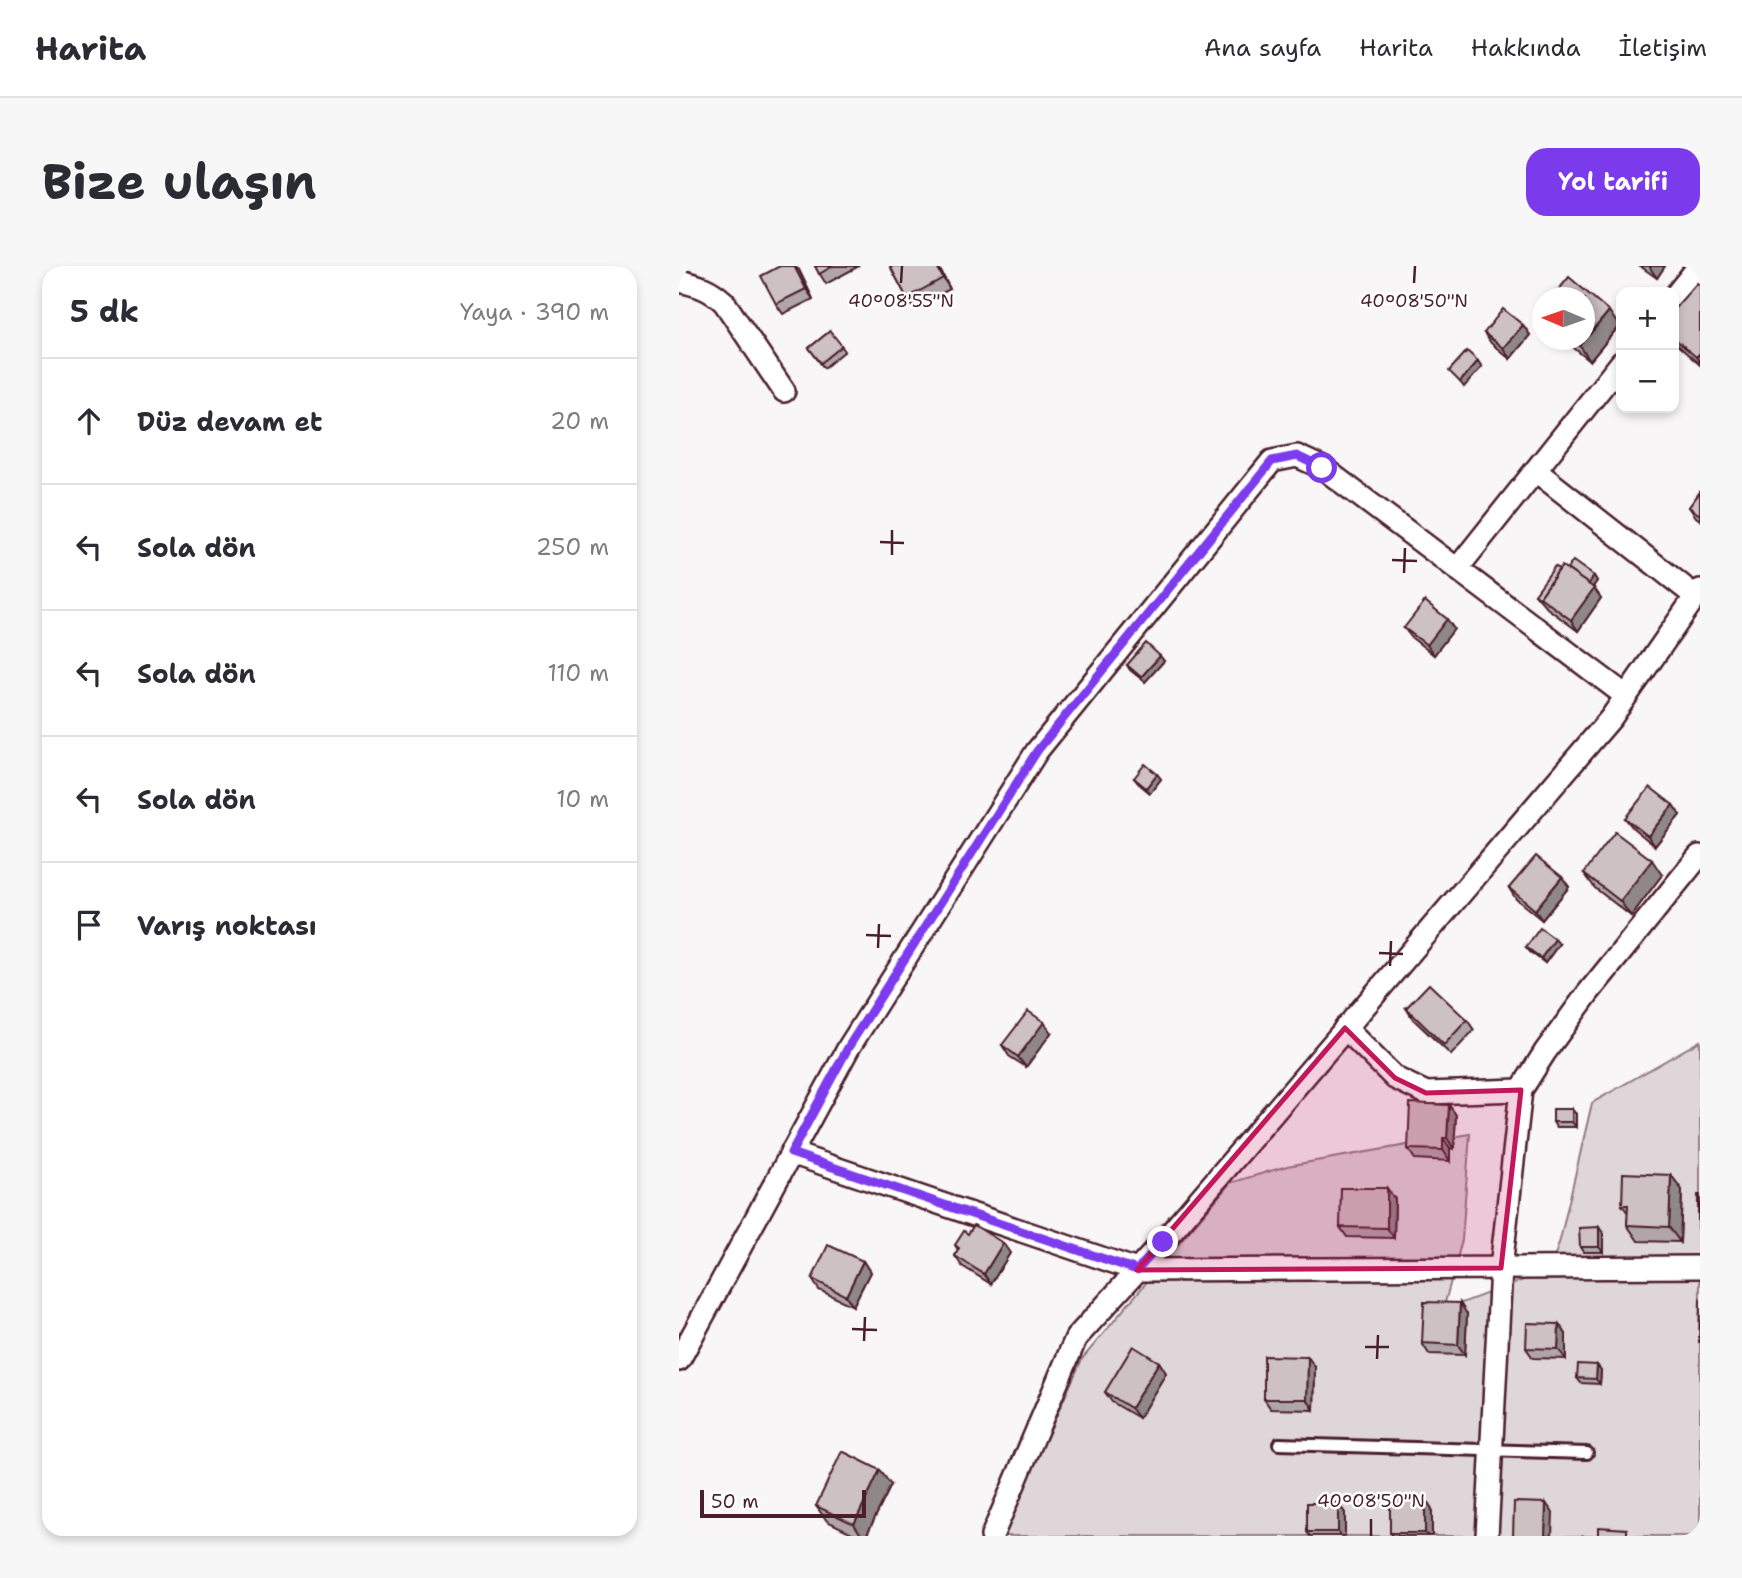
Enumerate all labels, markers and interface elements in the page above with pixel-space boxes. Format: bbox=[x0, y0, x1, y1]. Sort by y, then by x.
text: Harita bbox=[35, 26, 146, 71]
text: Ana sayfa bbox=[1204, 32, 1321, 64]
text: Harita bbox=[1359, 32, 1433, 64]
text: Hakkında bbox=[1471, 32, 1581, 64]
text: İletişim bbox=[1619, 32, 1707, 64]
button: Yol tarifi bbox=[1526, 148, 1700, 216]
text: Bize ulaşın bbox=[42, 149, 317, 215]
north arrow bbox=[1532, 287, 1595, 350]
map controls bbox=[1616, 287, 1679, 413]
button: + bbox=[1616, 287, 1679, 350]
text: 40°08'55"N bbox=[848, 289, 954, 313]
text: 40°08'50"N bbox=[1360, 289, 1468, 313]
text: 5 dk bbox=[70, 291, 139, 332]
text: Yaya · 390 m bbox=[460, 297, 609, 327]
button: − bbox=[1616, 350, 1679, 413]
icon: ahead bbox=[70, 402, 108, 440]
text: Düz devam et bbox=[137, 404, 322, 439]
text: 20 m bbox=[550, 406, 609, 436]
route start bbox=[1306, 452, 1337, 483]
icon: left bbox=[70, 528, 108, 566]
text: Sola dön bbox=[137, 530, 256, 565]
text: 250 m bbox=[536, 532, 609, 562]
icon: left bbox=[70, 654, 108, 692]
text: Sola dön bbox=[137, 656, 256, 691]
text: 110 m bbox=[547, 658, 609, 688]
icon: left bbox=[70, 780, 108, 818]
text: Sola dön bbox=[137, 782, 256, 817]
text: 10 m bbox=[556, 784, 609, 814]
icon: arrive bbox=[70, 906, 108, 944]
text: Varış noktası bbox=[137, 908, 317, 943]
route end bbox=[1147, 1226, 1178, 1257]
scale bar bbox=[700, 1487, 866, 1519]
text: 50 m bbox=[711, 1489, 759, 1514]
text: 40°08'50"N bbox=[1317, 1489, 1425, 1513]

